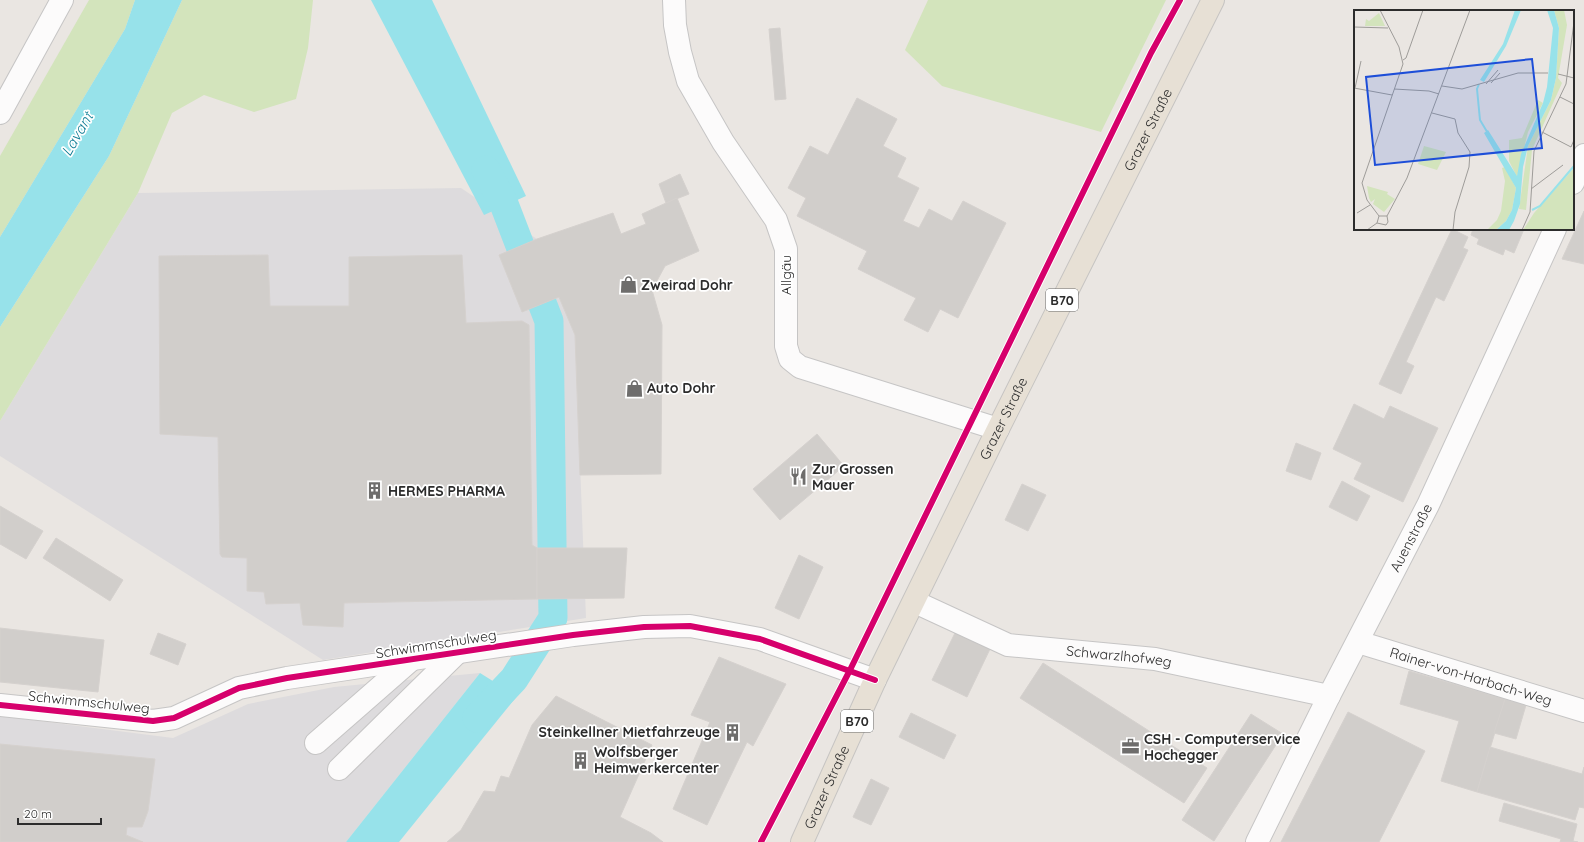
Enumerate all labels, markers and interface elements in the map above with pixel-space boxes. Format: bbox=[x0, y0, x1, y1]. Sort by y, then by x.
inset map bbox=[1354, 10, 1574, 230]
street label: Grazer Straße bbox=[1120, 85, 1176, 174]
water label: Lavant bbox=[57, 107, 98, 159]
street label: Allgäu bbox=[777, 255, 795, 295]
shop icon: Zweirad Dohr bbox=[618, 275, 638, 295]
place label: Zweirad Dohr bbox=[641, 276, 733, 294]
road number: B70 bbox=[1046, 289, 1078, 311]
street label: Grazer Straße bbox=[975, 374, 1032, 463]
shop icon: Auto Dohr bbox=[624, 378, 644, 398]
place label: Auto Dohr bbox=[647, 379, 715, 397]
place label: Zur Grossen Mauer bbox=[812, 460, 894, 494]
restaurant icon: Zur Grossen Mauer bbox=[789, 467, 809, 487]
building icon: HERMES PHARMA bbox=[365, 481, 385, 501]
place label: HERMES PHARMA bbox=[388, 482, 505, 500]
street label: Auenstraße bbox=[1386, 501, 1436, 575]
street label: Schwimmschulweg bbox=[374, 626, 498, 662]
street label: Schwarzlhofweg bbox=[1065, 642, 1173, 671]
street label: Rainer-von-Harbach-Weg bbox=[1388, 643, 1554, 710]
street label: Schwimmschulweg bbox=[27, 687, 151, 717]
road number: B70 bbox=[841, 710, 873, 732]
building icon: Steinkellner Mietfahrzeuge bbox=[723, 722, 743, 742]
place label: Steinkellner Mietfahrzeuge bbox=[539, 723, 720, 741]
place label: CSH - Computerservice Hochegger bbox=[1144, 730, 1301, 764]
office icon: CSH - Computerservice Hochegger bbox=[1121, 737, 1141, 757]
place label: Wolfsberger Heimwerkercenter bbox=[594, 743, 719, 777]
street label: Grazer Straße bbox=[800, 743, 853, 832]
building icon: Wolfsberger Heimwerkercenter bbox=[571, 750, 591, 770]
scale bar bbox=[18, 800, 101, 826]
text: 20 m bbox=[24, 806, 52, 821]

